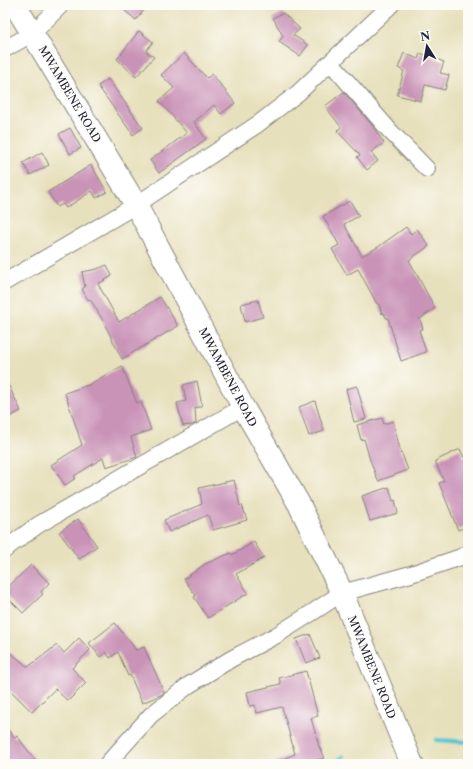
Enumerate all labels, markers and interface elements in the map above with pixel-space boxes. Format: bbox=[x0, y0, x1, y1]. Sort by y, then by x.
north arrow bbox=[407, 26, 447, 66]
text: N bbox=[419, 28, 432, 44]
street label: MWAMBENE ROAD bbox=[36, 43, 104, 145]
street label: MWAMBENE ROAD bbox=[196, 325, 260, 429]
street label: MWAMBENE ROAD bbox=[345, 613, 399, 721]

